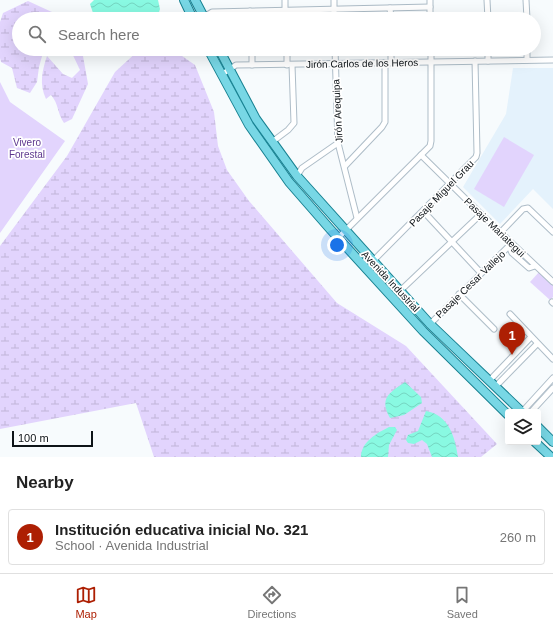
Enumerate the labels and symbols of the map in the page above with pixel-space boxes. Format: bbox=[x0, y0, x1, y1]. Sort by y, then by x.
street label: Jirón Carlos de los Heros bbox=[306, 57, 418, 70]
street label: Jirón Arequipa bbox=[330, 78, 345, 143]
park label: Vivero Forestal bbox=[9, 137, 45, 160]
street label: Pasaje Miguel Grau bbox=[407, 158, 476, 229]
street label: Pasaje Mariategui bbox=[462, 196, 527, 259]
your location bbox=[327, 235, 347, 255]
street label: Pasaje Cesar Vallejo bbox=[433, 248, 508, 320]
street label: Avenida Industrial bbox=[360, 249, 422, 314]
pin: 1 bbox=[499, 322, 525, 355]
scale bar bbox=[12, 429, 93, 448]

